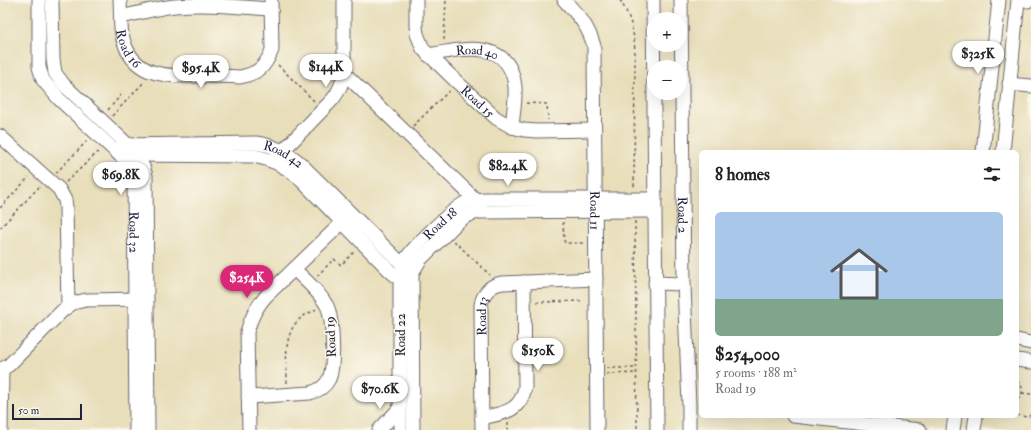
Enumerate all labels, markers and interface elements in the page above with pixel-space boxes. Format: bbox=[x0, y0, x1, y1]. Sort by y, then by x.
map controls bbox=[647, 12, 687, 100]
button: + bbox=[647, 12, 687, 52]
street label: Road 16 bbox=[112, 28, 145, 73]
pin: $325K bbox=[950, 41, 1006, 75]
street label: Road 40 bbox=[455, 42, 502, 63]
text: $325K bbox=[961, 46, 995, 62]
pin: $144K bbox=[298, 54, 354, 88]
pin: $95.4K bbox=[168, 55, 234, 89]
text: $144K bbox=[308, 59, 344, 75]
text: $95.4K bbox=[182, 60, 220, 76]
button: − bbox=[647, 60, 687, 100]
street label: Road 15 bbox=[457, 82, 498, 122]
street label: Road 42 bbox=[262, 138, 307, 172]
pin: $82.4K bbox=[475, 153, 541, 187]
text: $82.4K bbox=[489, 158, 527, 174]
pin: $69.8K bbox=[88, 162, 154, 196]
icon: filters bbox=[981, 163, 1003, 185]
text: 8 homes bbox=[715, 164, 770, 185]
text: $69.8K bbox=[102, 167, 140, 183]
street label: Road 11 bbox=[586, 191, 602, 230]
street label: Road 2 bbox=[674, 197, 690, 234]
street label: Road 18 bbox=[420, 204, 461, 244]
street label: Road 32 bbox=[125, 211, 142, 254]
icon: home bbox=[823, 238, 895, 310]
pin: $254K bbox=[219, 265, 275, 299]
text: $254K bbox=[229, 270, 265, 286]
street label: Road 13 bbox=[474, 294, 492, 336]
street label: Road 22 bbox=[393, 313, 409, 357]
street label: Road 19 bbox=[322, 316, 340, 358]
pin: $150K bbox=[510, 338, 566, 372]
text: $150K bbox=[521, 343, 555, 359]
text: $254,000 bbox=[715, 344, 780, 365]
text: 5 rooms · 188 m² bbox=[715, 365, 797, 381]
pin: $70.6K bbox=[347, 376, 413, 410]
text: $70.6K bbox=[361, 381, 399, 397]
text: Road 19 bbox=[715, 381, 756, 397]
scale bar bbox=[12, 402, 82, 421]
text: 50 m bbox=[18, 404, 39, 417]

